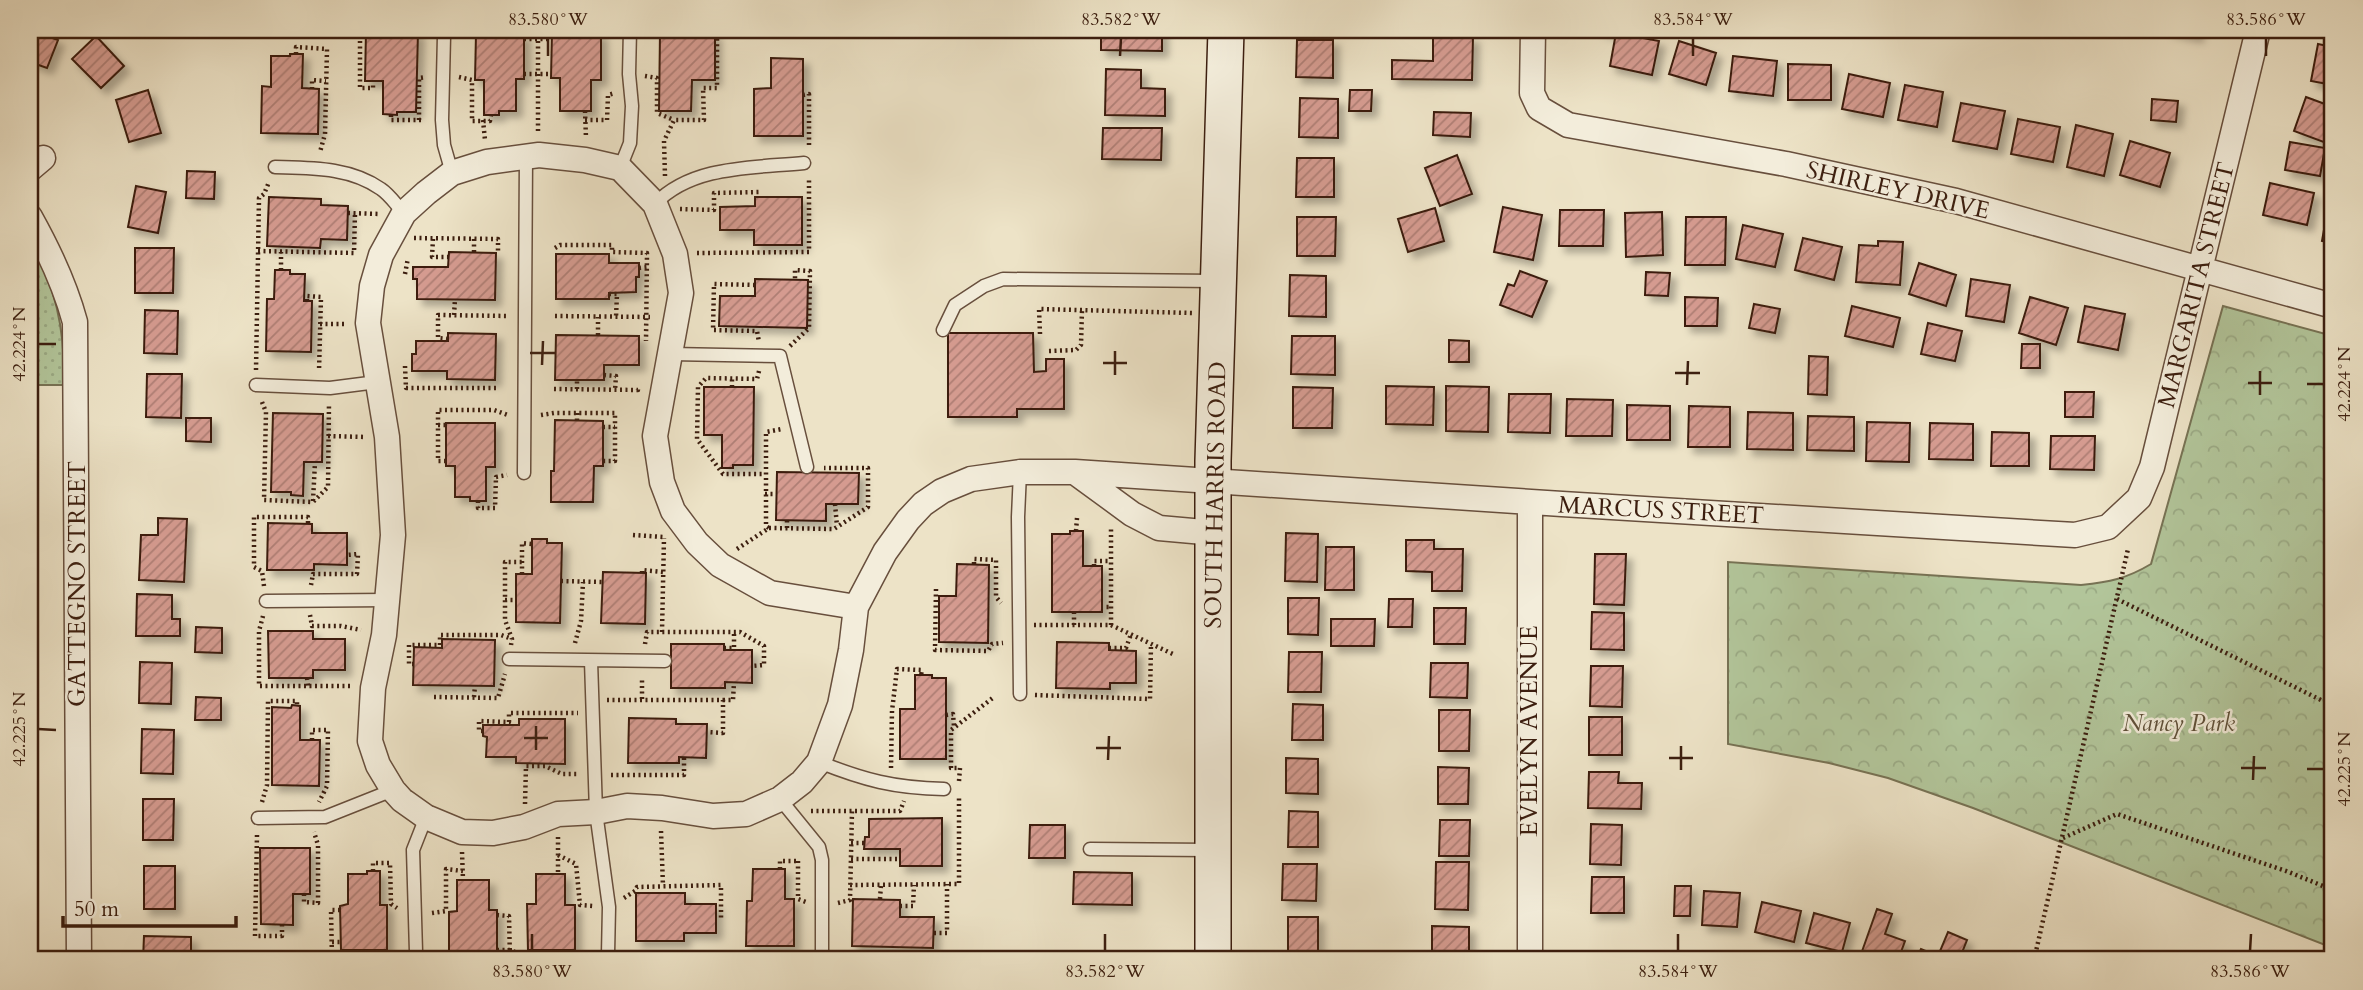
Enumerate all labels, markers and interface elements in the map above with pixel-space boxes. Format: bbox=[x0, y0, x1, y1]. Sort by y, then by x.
text: 83.580°W bbox=[508, 7, 588, 32]
text: 83.582°W bbox=[1081, 7, 1161, 32]
text: 83.584°W bbox=[1653, 7, 1733, 32]
text: 83.586°W bbox=[2226, 7, 2306, 32]
street label: SHIRLEY DRIVE bbox=[1803, 153, 1993, 228]
street label: MARGARITA STREET bbox=[2150, 159, 2243, 411]
text: 42.224°N bbox=[7, 306, 32, 382]
text: 42.224°N bbox=[2332, 346, 2357, 422]
street label: SOUTH HARRIS ROAD bbox=[1197, 361, 1234, 629]
street label: GATTEGNO STREET bbox=[61, 461, 94, 707]
street label: MARCUS STREET bbox=[1557, 489, 1765, 532]
street label: EVELYN AVENUE bbox=[1513, 626, 1546, 837]
text: 42.225°N bbox=[7, 691, 32, 767]
park label: Nancy Park bbox=[2123, 707, 2235, 740]
text: 42.225°N bbox=[2332, 731, 2357, 807]
scale bar bbox=[63, 885, 236, 929]
text: 50 m bbox=[74, 895, 119, 924]
text: 83.580°W bbox=[492, 959, 572, 984]
text: 83.582°W bbox=[1065, 959, 1145, 984]
text: 83.584°W bbox=[1638, 959, 1718, 984]
text: 83.586°W bbox=[2210, 959, 2290, 984]

